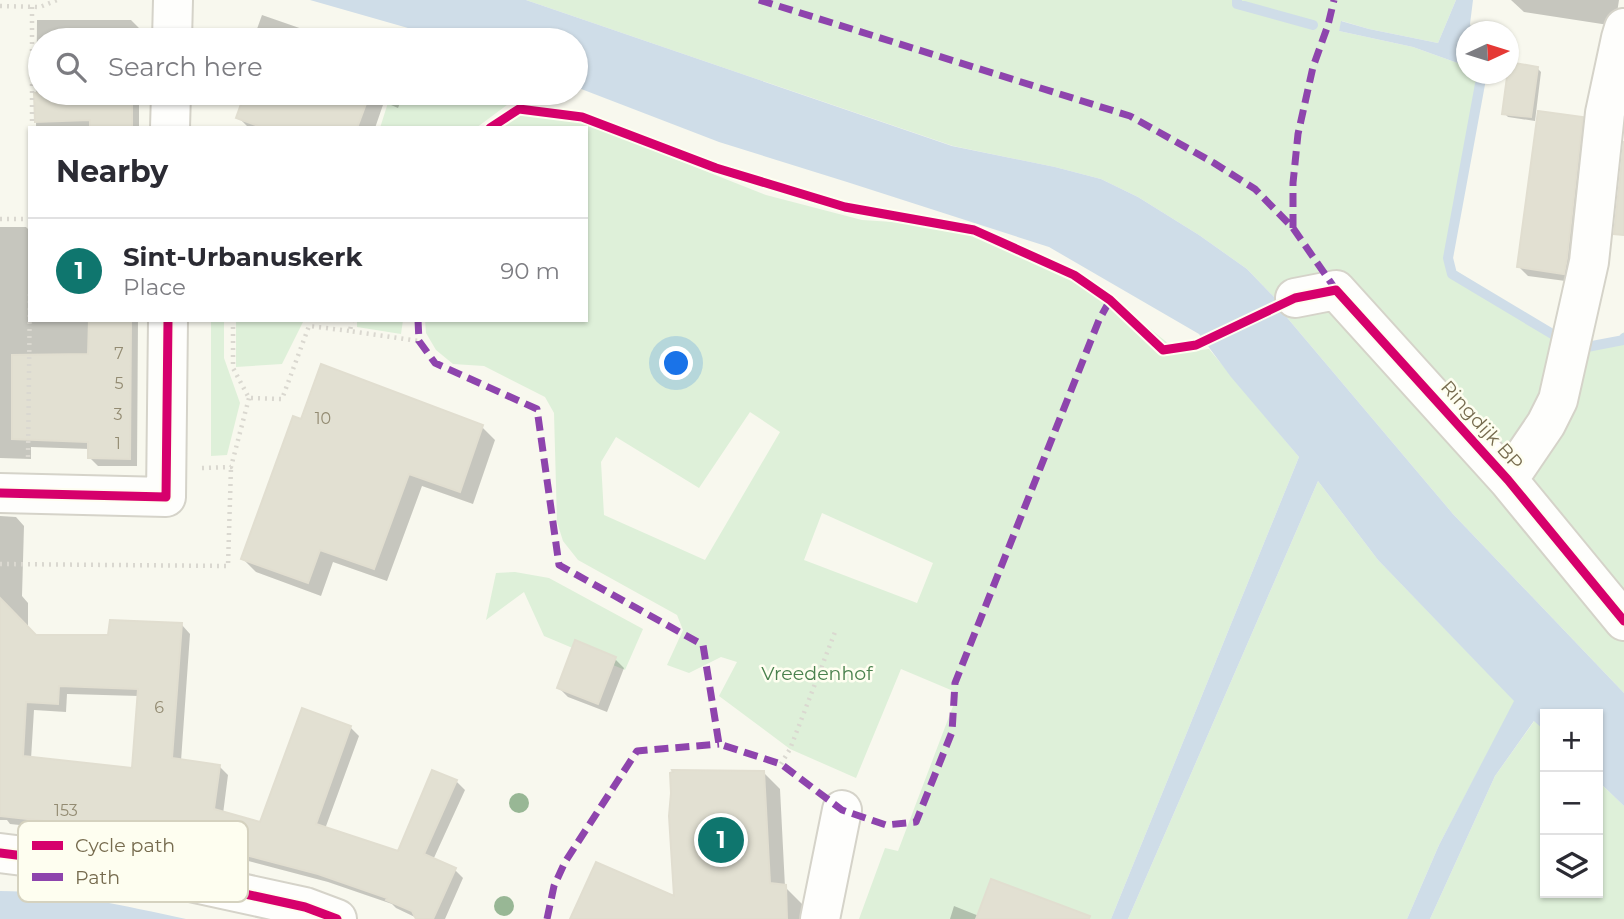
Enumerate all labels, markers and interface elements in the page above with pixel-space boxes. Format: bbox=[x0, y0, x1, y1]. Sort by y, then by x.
north arrow bbox=[1456, 21, 1519, 84]
search box bbox=[28, 28, 588, 105]
icon: search bbox=[52, 48, 90, 86]
text: Search here bbox=[108, 51, 263, 83]
text: Nearby bbox=[56, 153, 168, 190]
text: Sint-Urbanuskerk bbox=[123, 241, 362, 273]
text: 1 bbox=[74, 257, 84, 285]
text: 90 m bbox=[500, 257, 560, 285]
text: Place bbox=[123, 273, 186, 301]
house number: 7 bbox=[114, 344, 124, 363]
your location bbox=[659, 346, 693, 380]
house number: 5 bbox=[114, 374, 124, 393]
street label: Ringdijk BP bbox=[1436, 376, 1528, 474]
house number: 3 bbox=[113, 405, 123, 424]
house number: 10 bbox=[315, 409, 331, 428]
house number: 1 bbox=[115, 434, 121, 453]
park label: Vreedenhof bbox=[761, 662, 874, 685]
house number: 6 bbox=[154, 698, 164, 717]
map controls bbox=[1540, 709, 1603, 898]
button: + bbox=[1540, 709, 1603, 772]
button: − bbox=[1540, 772, 1603, 835]
house number: 153 bbox=[54, 801, 78, 820]
pin: 1 bbox=[698, 814, 744, 866]
legend bbox=[18, 821, 248, 902]
text: Cycle path bbox=[75, 834, 175, 857]
button: layers bbox=[1540, 835, 1603, 898]
text: Path bbox=[75, 866, 120, 889]

